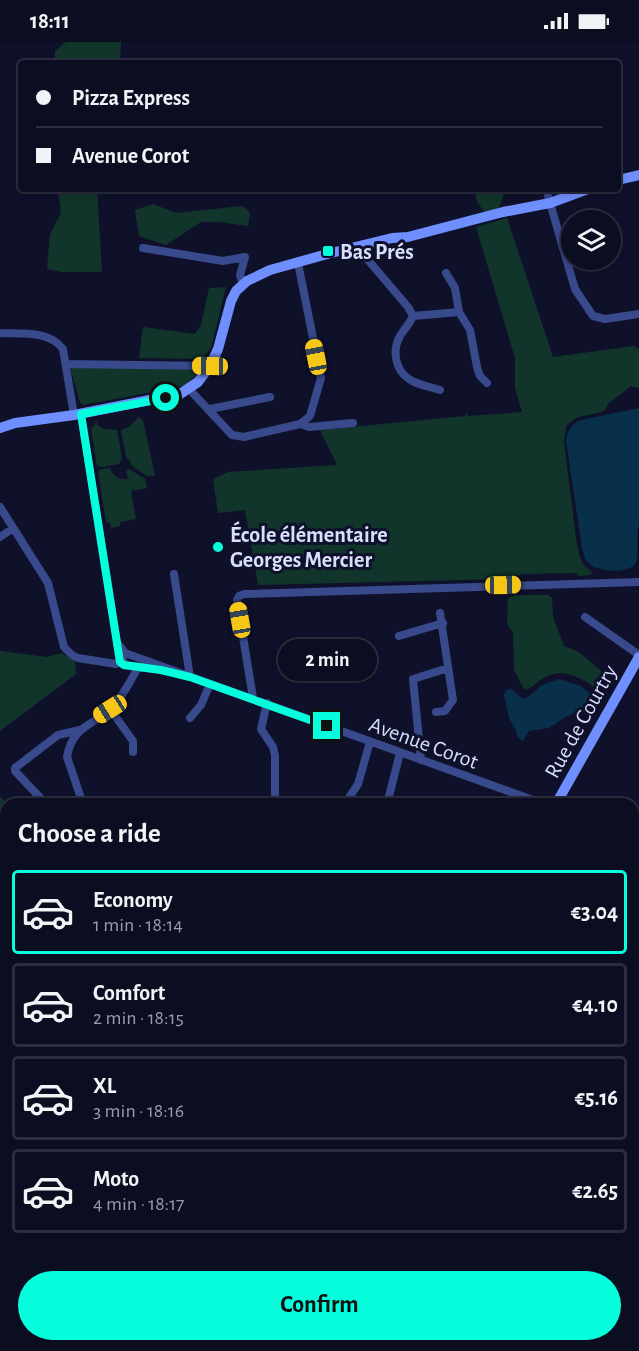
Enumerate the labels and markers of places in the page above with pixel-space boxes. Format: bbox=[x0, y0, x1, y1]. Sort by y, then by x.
place label: Bas Prés bbox=[340, 241, 414, 263]
marker: Bas Prés bbox=[321, 244, 335, 258]
place label: École élémentaire Georges Mercier bbox=[230, 521, 388, 571]
marker: École élémentaire Georges Mercier bbox=[211, 540, 225, 554]

